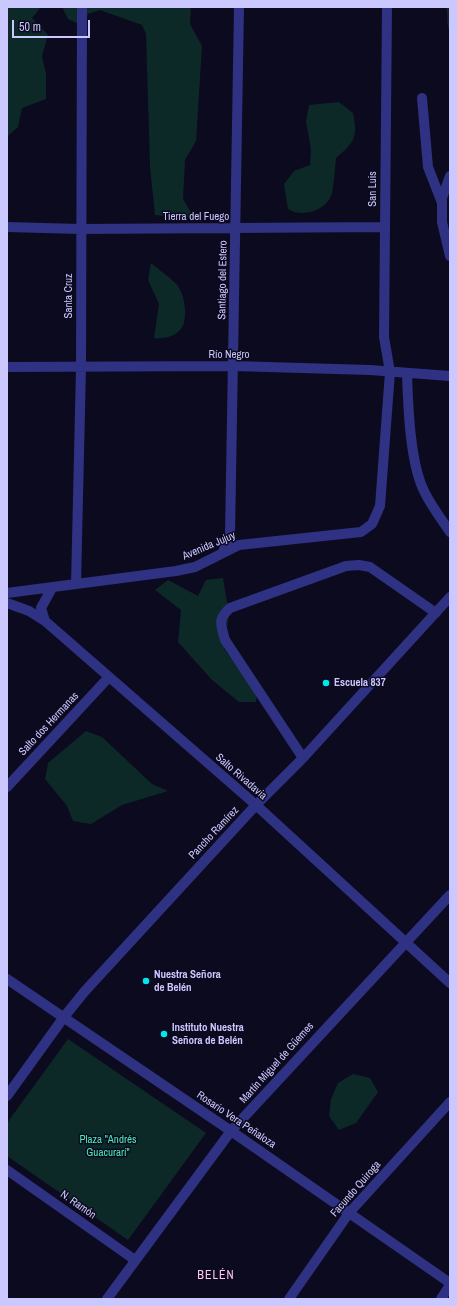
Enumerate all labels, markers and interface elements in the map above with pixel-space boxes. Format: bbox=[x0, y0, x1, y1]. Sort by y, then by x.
scale bar bbox=[14, 12, 92, 38]
text: 50 m bbox=[19, 19, 41, 35]
street label: San Luis bbox=[366, 171, 380, 207]
street label: Tierra del Fuego bbox=[163, 210, 229, 224]
street label: Santiago del Estero bbox=[216, 240, 230, 320]
street label: Santa Cruz bbox=[62, 273, 76, 319]
street label: Río Negro bbox=[208, 348, 250, 362]
street label: Avenida Jujuy bbox=[180, 529, 238, 563]
place label: Escuela 837 bbox=[334, 676, 386, 690]
marker: Escuela 837 bbox=[321, 678, 331, 688]
street label: Salto dos Hermanas bbox=[16, 690, 82, 758]
street label: Salto Rivadavia bbox=[213, 751, 269, 803]
street label: Pancho Ramírez bbox=[186, 804, 242, 862]
place label: Nuestra Señora de Belén bbox=[154, 968, 221, 994]
marker: Nuestra Señora de Belén bbox=[141, 976, 151, 986]
street label: Martín Miguel de Güemes bbox=[237, 1020, 317, 1106]
place label: Instituto Nuestra Señora de Belén bbox=[172, 1021, 244, 1047]
marker: Instituto Nuestra Señora de Belén bbox=[159, 1029, 169, 1039]
street label: Rosario Vera Peñaloza bbox=[194, 1089, 278, 1151]
park label: Plaza "Andrés Guacurarí" bbox=[80, 1133, 136, 1159]
street label: Facundo Quiroga bbox=[328, 1158, 384, 1220]
street label: N. Ramón bbox=[58, 1188, 98, 1222]
district label: BELÉN bbox=[197, 1269, 235, 1283]

